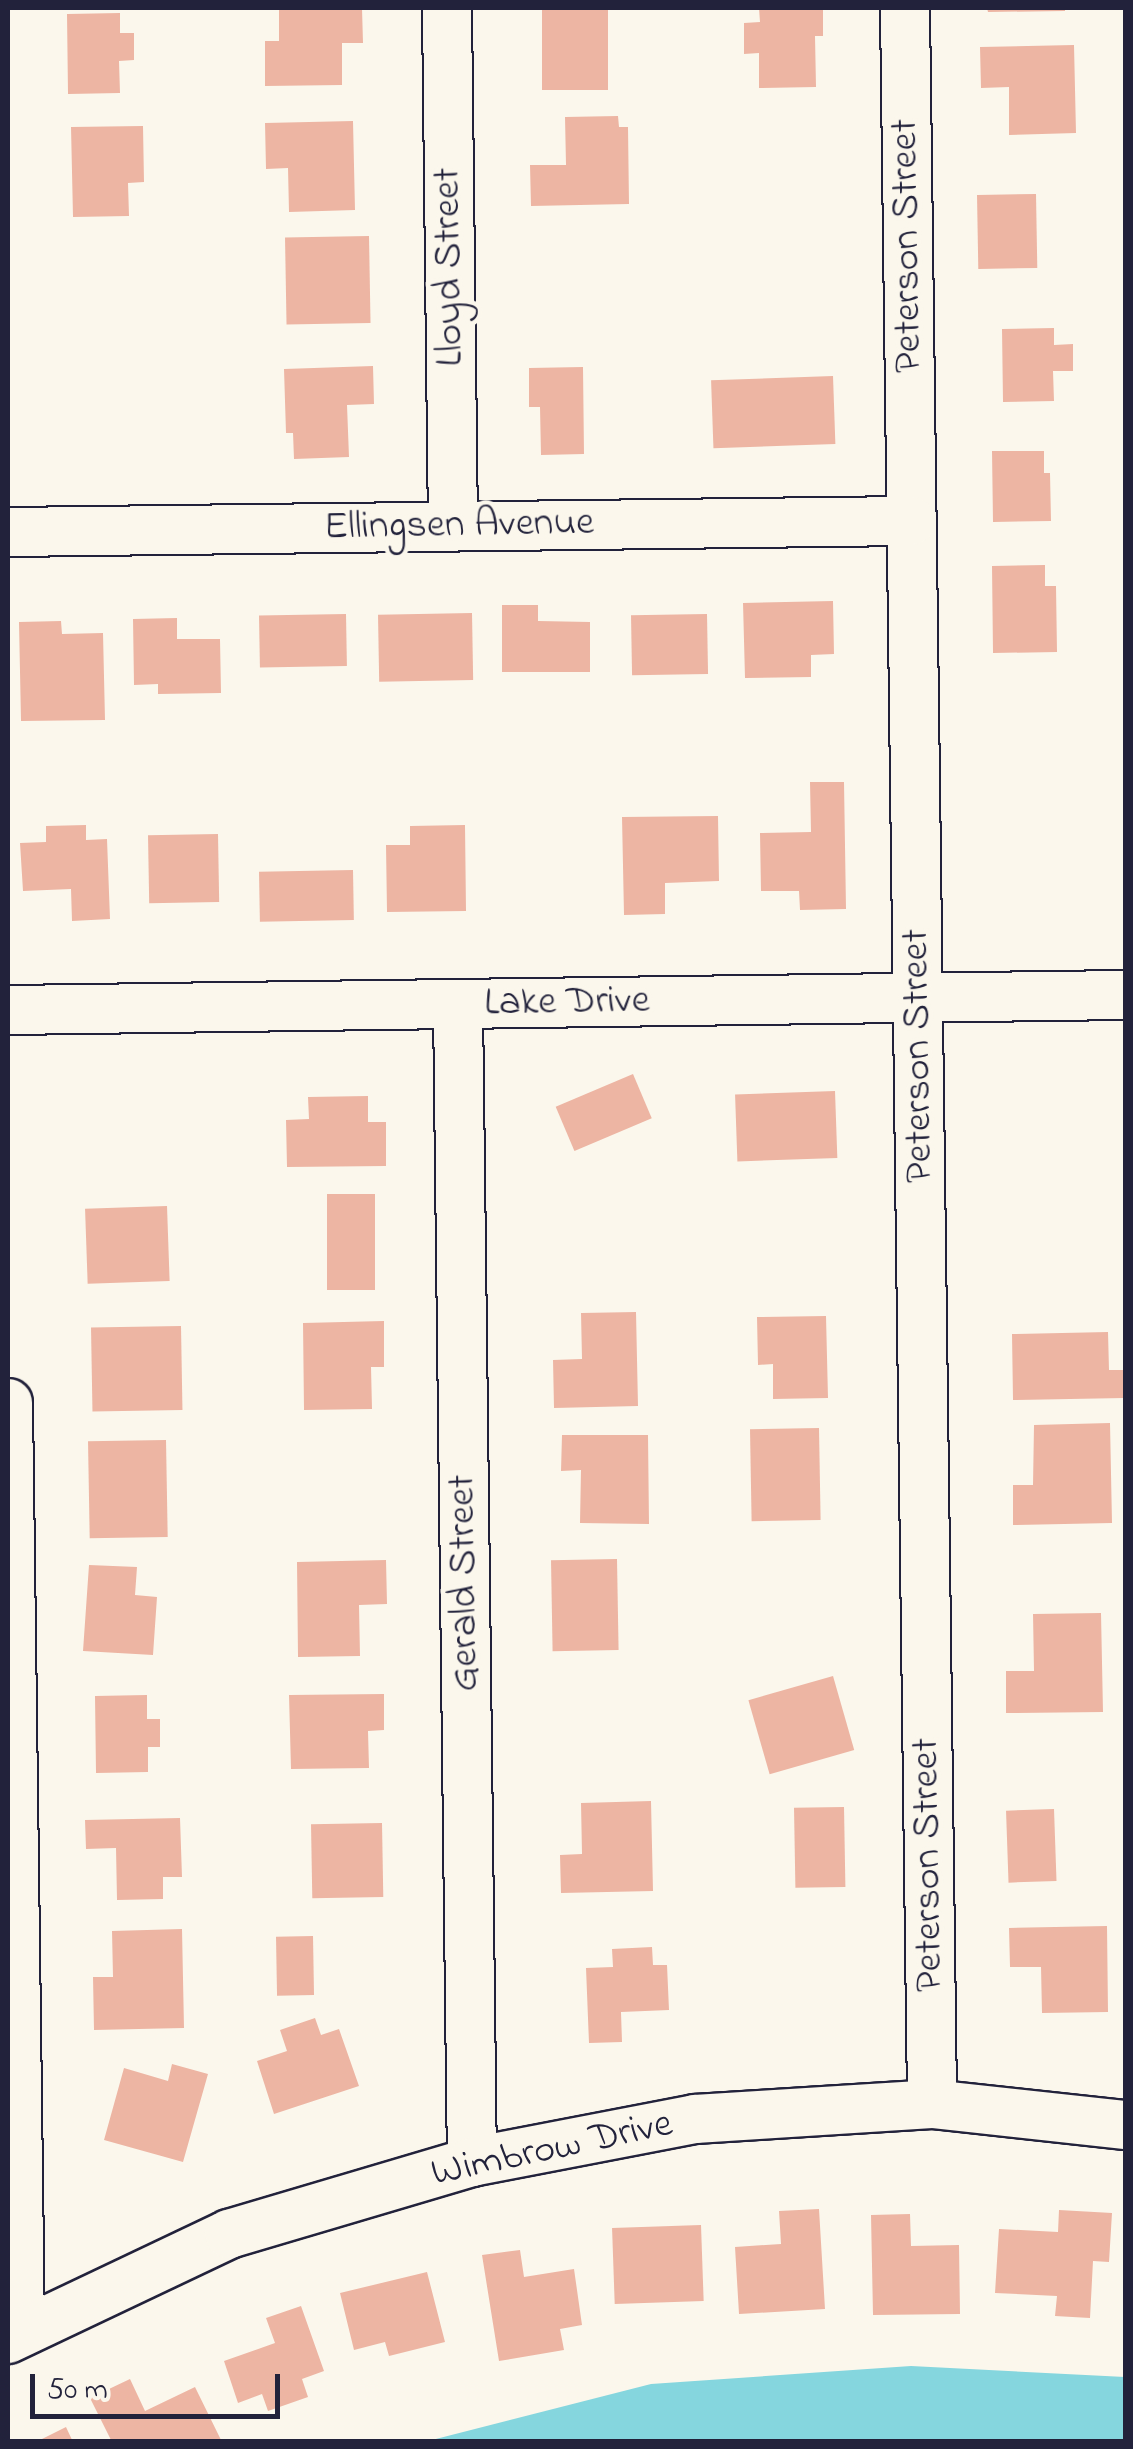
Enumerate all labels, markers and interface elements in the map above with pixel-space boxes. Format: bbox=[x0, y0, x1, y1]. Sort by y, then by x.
street label: Peterson Street bbox=[882, 119, 934, 373]
street label: Lloyd Street bbox=[424, 167, 476, 367]
street label: Ellingsen Avenue bbox=[324, 500, 594, 552]
street label: Peterson Street bbox=[893, 929, 945, 1183]
street label: Lake Drive bbox=[484, 978, 650, 1028]
street label: Gerald Street bbox=[439, 1474, 491, 1692]
street label: Peterson Street bbox=[903, 1738, 955, 1992]
street label: Wimbrow Drive bbox=[427, 2101, 677, 2199]
scale bar bbox=[35, 2354, 285, 2416]
text: 50 m bbox=[47, 2369, 108, 2413]

